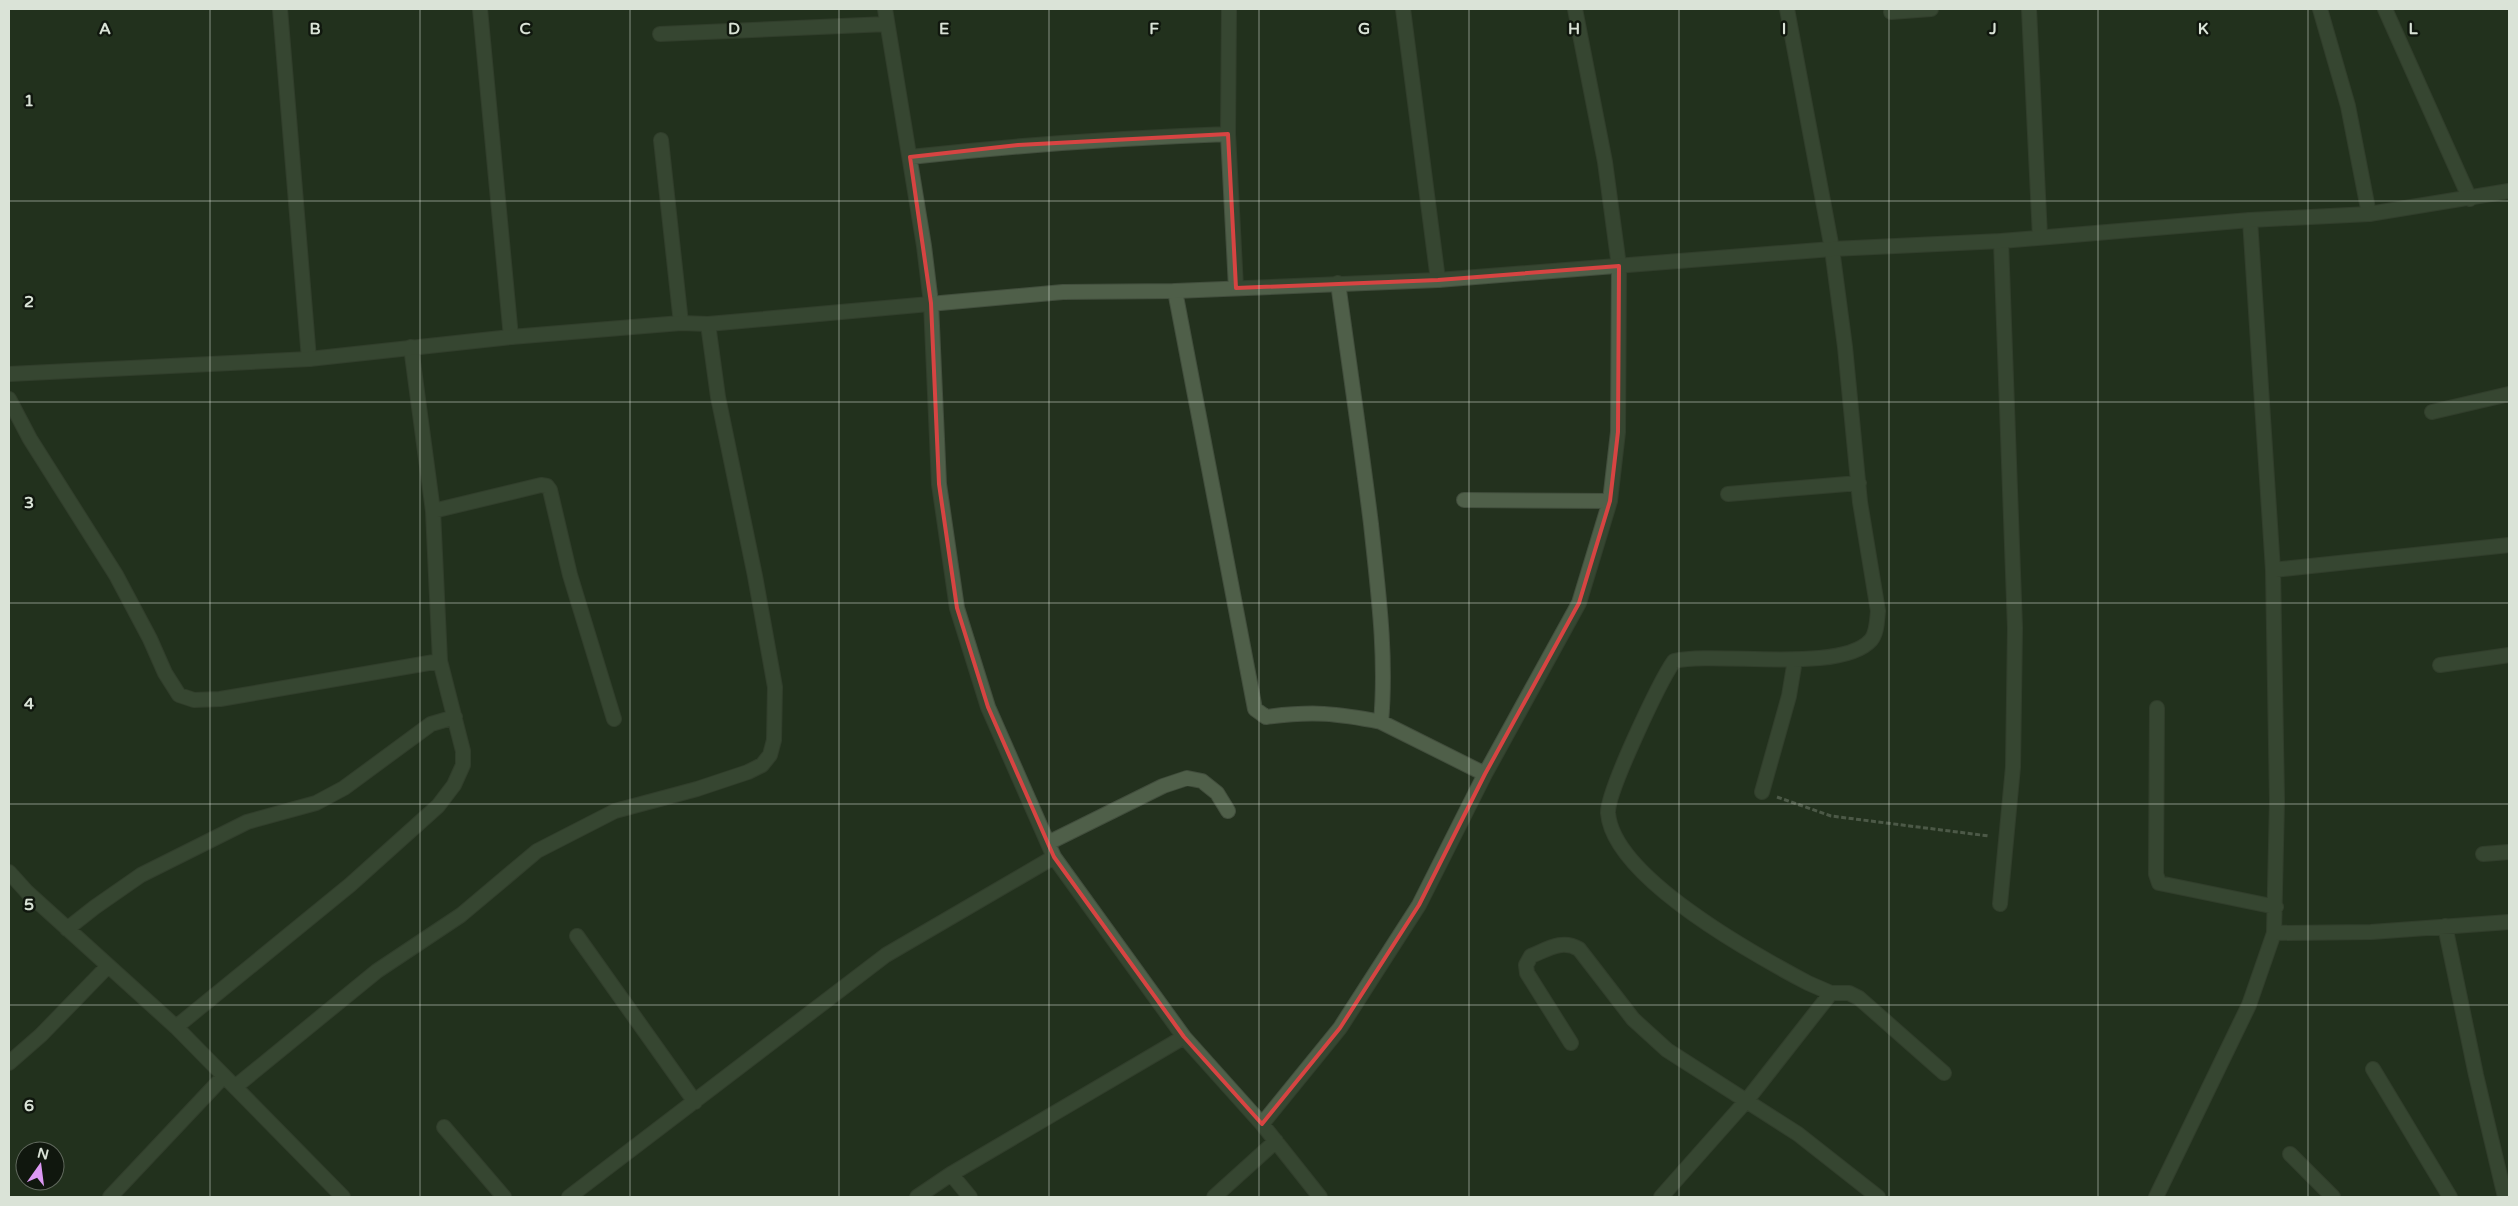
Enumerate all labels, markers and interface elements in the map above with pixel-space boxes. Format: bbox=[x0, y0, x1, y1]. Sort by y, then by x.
text: A bbox=[99, 19, 111, 39]
text: B bbox=[309, 19, 321, 39]
text: C bbox=[519, 19, 531, 39]
text: D bbox=[728, 19, 740, 39]
text: E bbox=[939, 19, 949, 39]
text: F bbox=[1149, 19, 1159, 39]
text: G bbox=[1358, 19, 1370, 39]
text: H bbox=[1568, 19, 1580, 39]
text: I bbox=[1782, 19, 1786, 39]
text: J bbox=[1988, 19, 1997, 39]
text: K bbox=[2198, 19, 2209, 39]
text: L bbox=[2408, 19, 2418, 39]
text: 1 bbox=[24, 91, 34, 111]
text: 2 bbox=[24, 292, 34, 312]
text: 3 bbox=[24, 493, 34, 513]
text: 4 bbox=[24, 694, 34, 714]
text: 5 bbox=[24, 895, 34, 915]
text: 6 bbox=[24, 1096, 34, 1116]
north arrow bbox=[15, 1141, 65, 1191]
text: N bbox=[36, 1144, 51, 1163]

